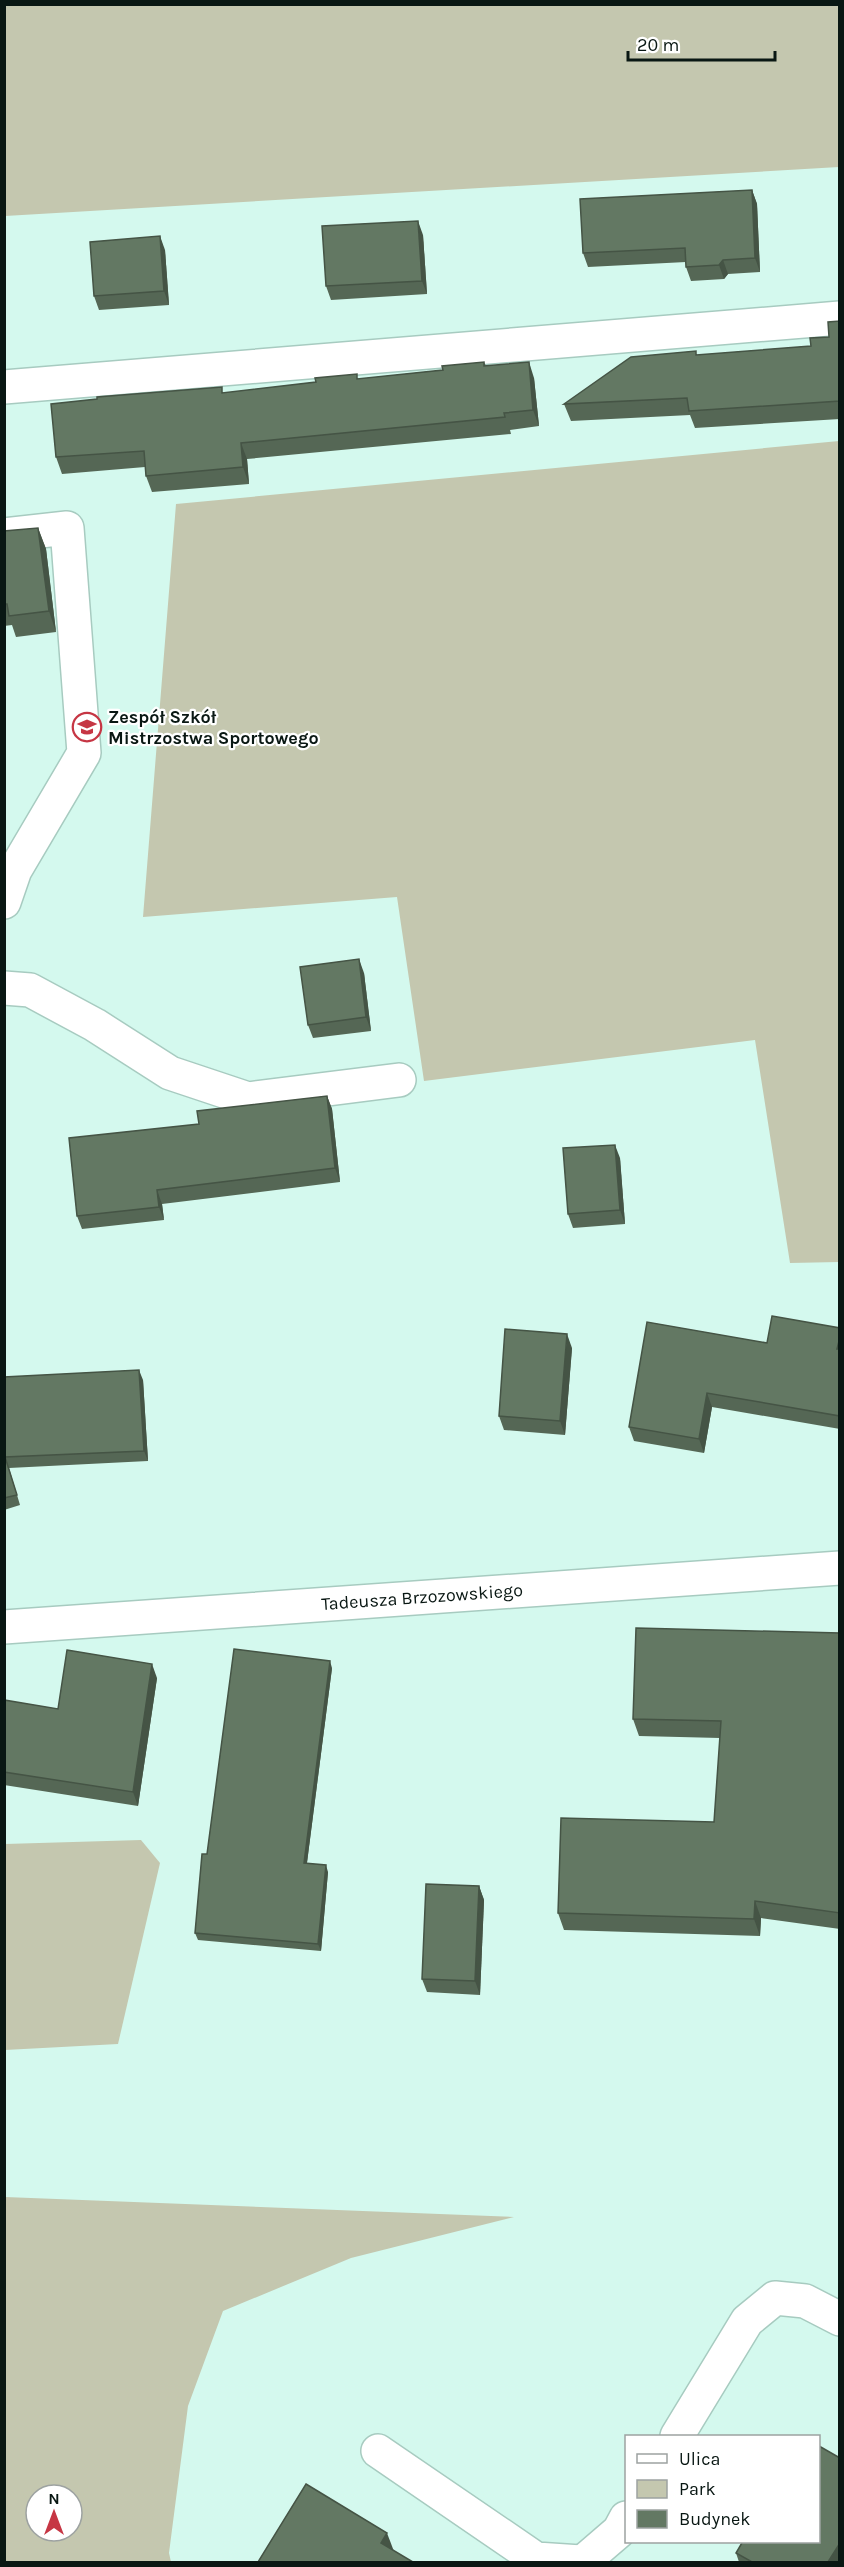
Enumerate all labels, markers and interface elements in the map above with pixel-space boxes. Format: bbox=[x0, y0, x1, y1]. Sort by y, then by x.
scale bar bbox=[628, 24, 775, 62]
text: 20 m bbox=[637, 34, 679, 56]
place label: Zespół Szkół Mistrzostwa Sportowego bbox=[108, 706, 319, 749]
school or university icon: Zespół Szkół Mistrzostwa Sportowego bbox=[71, 711, 103, 743]
street label: Tadeusza Brzozowskiego bbox=[320, 1579, 524, 1615]
legend bbox=[625, 2435, 820, 2543]
text: Ulica bbox=[679, 2448, 720, 2470]
text: Park bbox=[679, 2478, 716, 2500]
north arrow bbox=[24, 2483, 84, 2543]
text: N bbox=[48, 2489, 60, 2508]
text: Budynek bbox=[679, 2508, 750, 2530]

